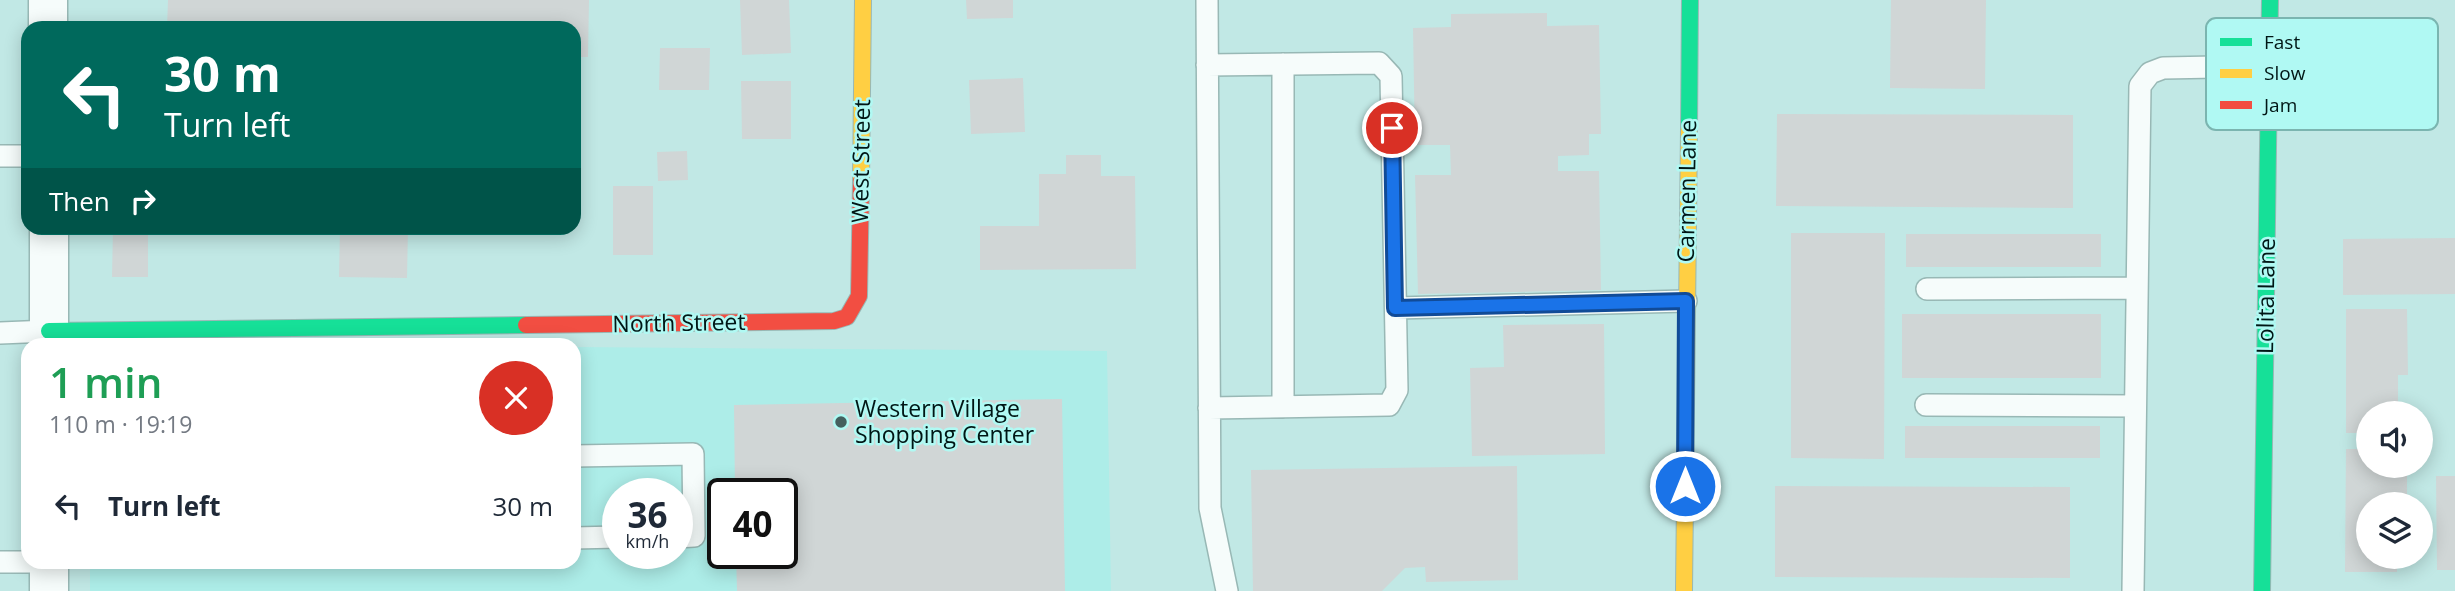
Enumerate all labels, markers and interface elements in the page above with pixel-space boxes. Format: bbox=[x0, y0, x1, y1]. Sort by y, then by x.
legend bbox=[2206, 18, 2438, 130]
text: Fast bbox=[2264, 29, 2300, 55]
text: 30 m bbox=[164, 40, 281, 106]
icon: left bbox=[49, 49, 140, 140]
text: Slow bbox=[2264, 60, 2306, 86]
text: Jam bbox=[2262, 92, 2297, 118]
pin bbox=[1362, 98, 1422, 158]
street label: West Street bbox=[843, 99, 877, 223]
text: Turn left bbox=[164, 103, 290, 146]
icon: arrive bbox=[1373, 109, 1411, 147]
street label: Carmen Lane bbox=[1669, 119, 1703, 263]
icon: right bbox=[124, 182, 162, 220]
text: Then bbox=[49, 183, 110, 219]
street label: Lolita Lane bbox=[2248, 238, 2282, 354]
street label: North Street bbox=[612, 305, 746, 339]
text: 1 min bbox=[49, 353, 162, 410]
button: close bbox=[479, 361, 553, 435]
place label: Western Village Shopping Center bbox=[855, 392, 1035, 450]
map controls bbox=[2356, 401, 2433, 569]
button: sound bbox=[2356, 401, 2433, 478]
text: 110 m · 19:19 bbox=[49, 408, 192, 440]
marker: Western Village Shopping Center bbox=[833, 414, 849, 430]
position arrow bbox=[1648, 449, 1722, 523]
speed limit sign: 40 bbox=[707, 478, 798, 569]
icon: left bbox=[49, 487, 87, 525]
text: Turn left bbox=[108, 488, 220, 524]
text: 30 m bbox=[492, 488, 553, 524]
text: 36 bbox=[627, 491, 668, 538]
button: layers bbox=[2356, 492, 2433, 569]
text: km/h bbox=[626, 529, 669, 553]

